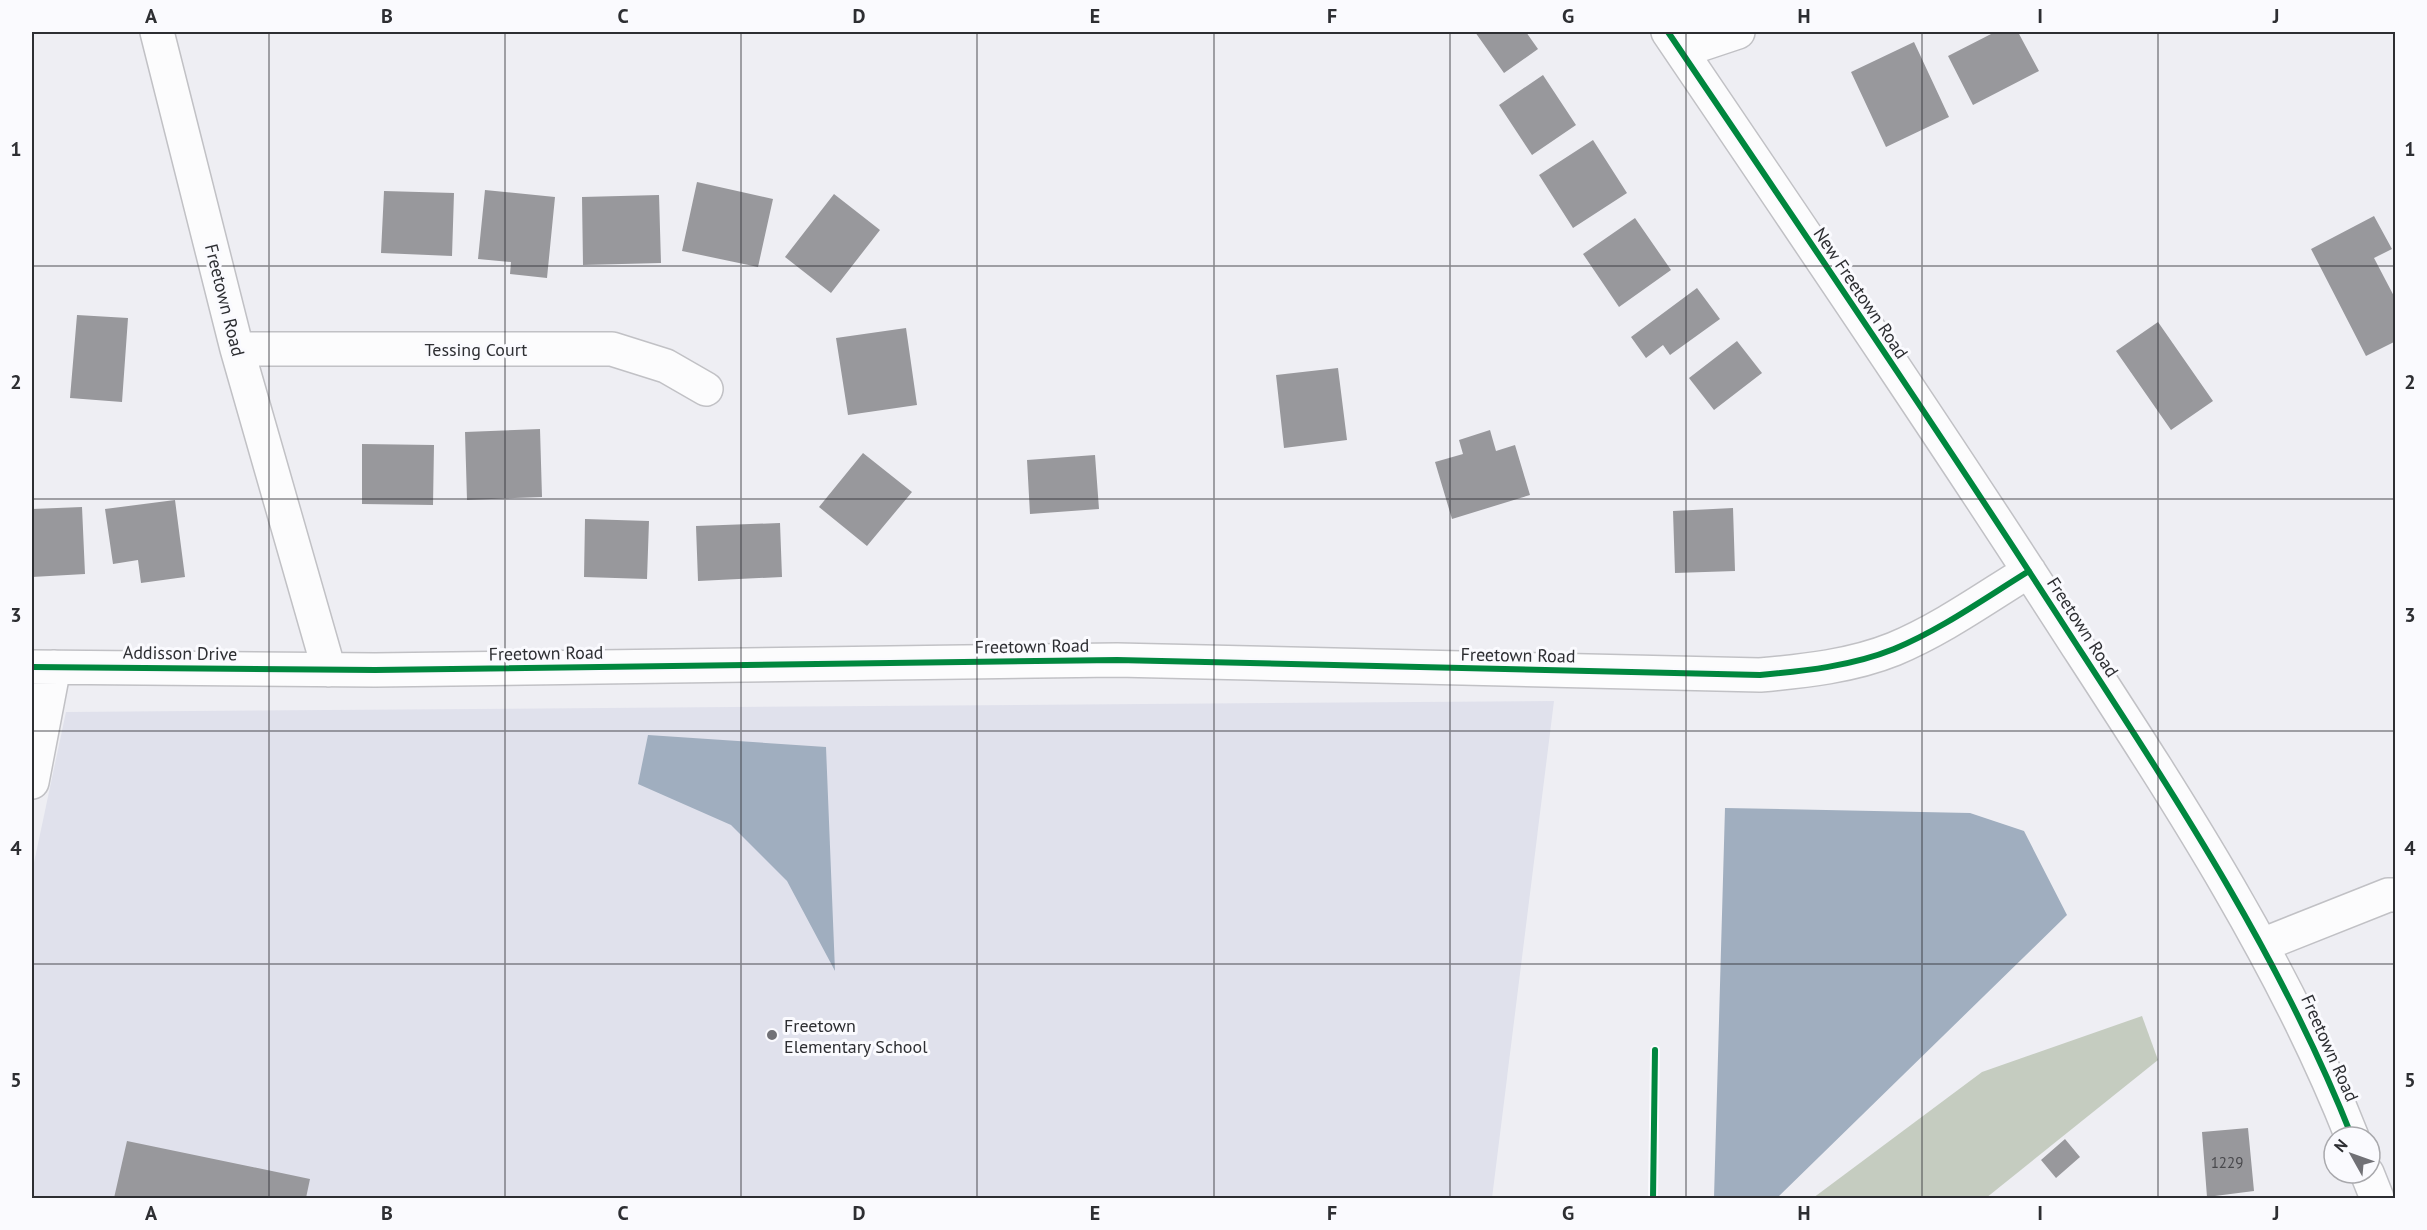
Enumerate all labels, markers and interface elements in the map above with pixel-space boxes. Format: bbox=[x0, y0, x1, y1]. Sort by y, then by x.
text: A bbox=[145, 3, 158, 29]
text: B bbox=[381, 3, 393, 29]
text: C bbox=[617, 3, 629, 29]
text: D bbox=[853, 3, 866, 29]
text: E bbox=[1090, 3, 1100, 29]
text: F bbox=[1327, 3, 1337, 29]
text: G bbox=[1562, 3, 1574, 29]
text: H bbox=[1797, 3, 1811, 29]
text: I bbox=[2037, 3, 2043, 29]
text: J bbox=[2272, 3, 2279, 29]
text: 1 bbox=[10, 136, 22, 162]
text: 1 bbox=[2404, 136, 2416, 162]
street label: New Freetown Road bbox=[1809, 223, 1913, 363]
street label: Freetown Road bbox=[200, 241, 250, 359]
street label: Tessing Court bbox=[425, 338, 527, 361]
text: 2 bbox=[10, 369, 22, 395]
text: 2 bbox=[2404, 369, 2416, 395]
street label: Freetown Road bbox=[2042, 573, 2124, 681]
text: 3 bbox=[10, 602, 22, 628]
text: 3 bbox=[2404, 602, 2416, 628]
street label: Freetown Road bbox=[974, 633, 1090, 659]
street label: Freetown Road bbox=[488, 640, 604, 666]
street label: Addisson Drive bbox=[123, 641, 237, 665]
street label: Freetown Road bbox=[1460, 642, 1576, 668]
text: 4 bbox=[10, 835, 22, 861]
text: 4 bbox=[2404, 835, 2416, 861]
street label: Freetown Road bbox=[2296, 991, 2364, 1105]
place label: Freetown Elementary School bbox=[784, 1014, 928, 1058]
marker: Freetown Elementary School bbox=[765, 1028, 779, 1042]
text: 5 bbox=[10, 1067, 22, 1093]
text: 5 bbox=[2404, 1067, 2416, 1093]
north arrow bbox=[2322, 1125, 2382, 1185]
text: N bbox=[2329, 1135, 2352, 1156]
house number: 1229 bbox=[2211, 1153, 2243, 1172]
text: A bbox=[145, 1200, 158, 1226]
text: B bbox=[381, 1200, 393, 1226]
text: C bbox=[617, 1200, 629, 1226]
text: D bbox=[853, 1200, 866, 1226]
text: E bbox=[1090, 1200, 1100, 1226]
text: F bbox=[1327, 1200, 1337, 1226]
text: G bbox=[1562, 1200, 1574, 1226]
text: H bbox=[1797, 1200, 1811, 1226]
text: I bbox=[2037, 1200, 2043, 1226]
text: J bbox=[2272, 1200, 2279, 1226]

